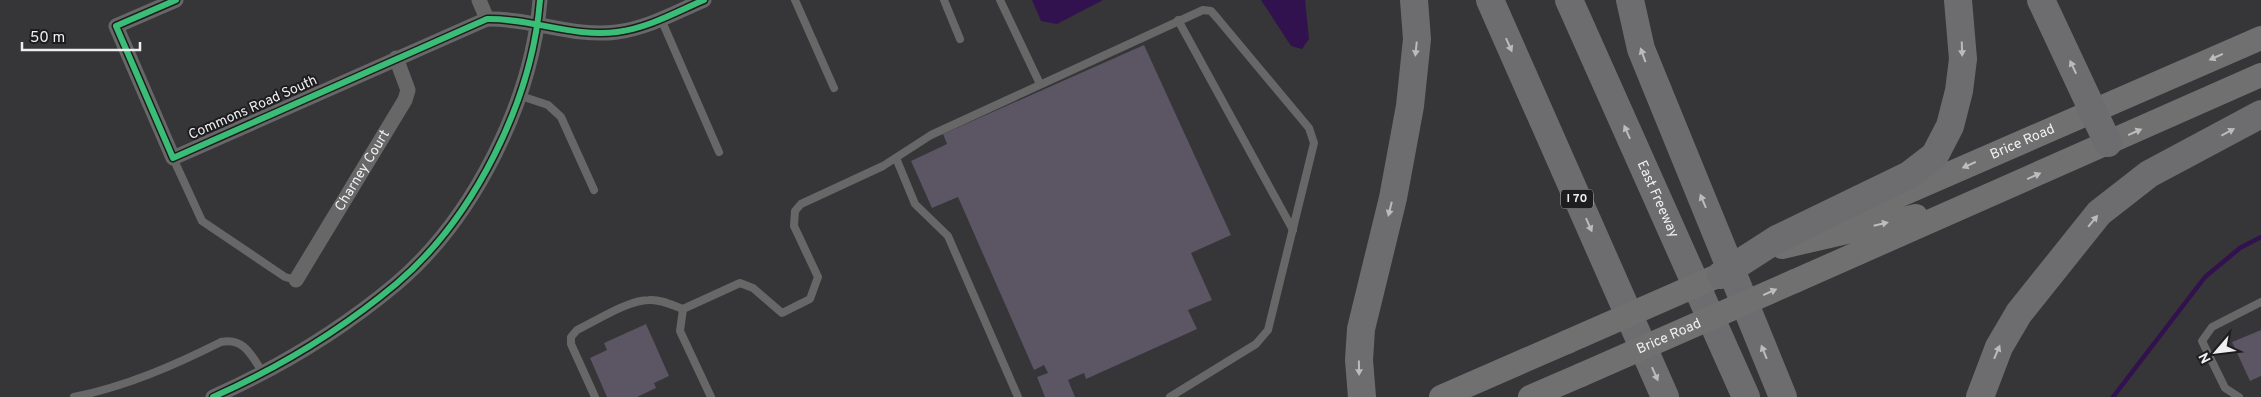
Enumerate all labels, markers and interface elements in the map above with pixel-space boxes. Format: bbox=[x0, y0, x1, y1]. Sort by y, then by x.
scale bar bbox=[22, 20, 140, 52]
text: 50 m bbox=[30, 29, 65, 48]
one-way arrow bbox=[1506, 38, 1514, 52]
one-way arrow bbox=[1411, 41, 1419, 57]
one-way arrow bbox=[1959, 41, 1967, 57]
one-way arrow bbox=[1639, 48, 1647, 63]
one-way arrow bbox=[2209, 54, 2223, 62]
one-way arrow bbox=[2069, 60, 2077, 74]
street label: Commons Road South bbox=[186, 72, 320, 144]
street label: Brice Road bbox=[1988, 120, 2057, 163]
one-way arrow bbox=[1622, 125, 1630, 139]
street label: Charney Court bbox=[331, 127, 393, 214]
one-way arrow bbox=[2128, 127, 2142, 135]
one-way arrow bbox=[2220, 128, 2235, 136]
street label: East Freeway bbox=[1633, 158, 1682, 240]
one-way arrow bbox=[1962, 162, 1976, 170]
one-way arrow bbox=[2027, 171, 2041, 179]
road number: I 70 bbox=[1561, 190, 1593, 208]
one-way arrow bbox=[1699, 194, 1706, 209]
one-way arrow bbox=[1386, 201, 1394, 216]
one-way arrow bbox=[2087, 214, 2098, 227]
one-way arrow bbox=[1586, 218, 1594, 232]
one-way arrow bbox=[1873, 220, 1889, 228]
one-way arrow bbox=[1763, 287, 1777, 295]
street label: Brice Road bbox=[1634, 315, 1704, 358]
north arrow bbox=[2191, 327, 2241, 377]
one-way arrow bbox=[1994, 344, 2002, 359]
one-way arrow bbox=[1760, 345, 1768, 359]
text: N bbox=[2196, 349, 2216, 366]
one-way arrow bbox=[1355, 360, 1363, 376]
one-way arrow bbox=[1651, 367, 1659, 381]

